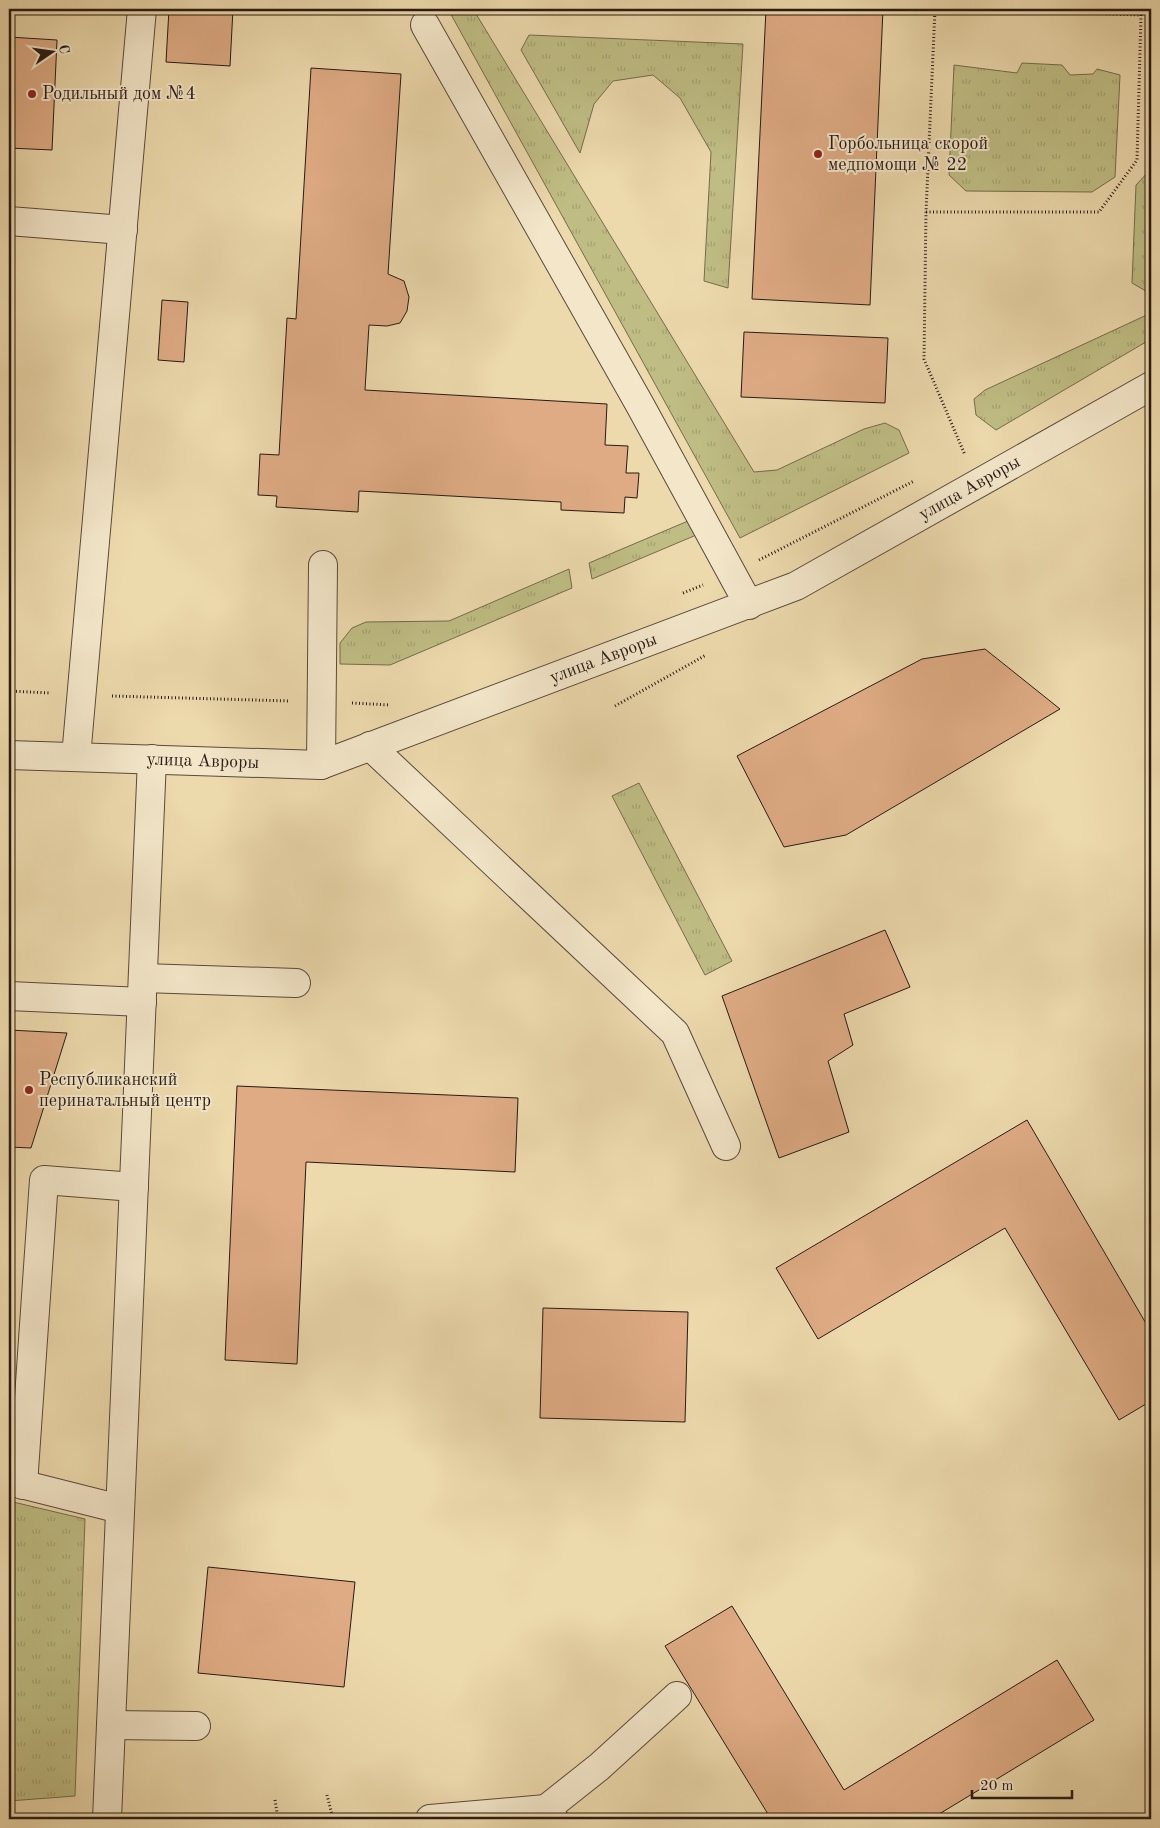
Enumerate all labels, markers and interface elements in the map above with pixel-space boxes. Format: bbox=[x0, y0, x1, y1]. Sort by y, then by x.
north arrow bbox=[28, 28, 78, 78]
text: С bbox=[56, 43, 72, 55]
place label: Родильный дом №4 bbox=[42, 85, 196, 103]
marker: Родильный дом №4 bbox=[26, 88, 38, 100]
place label: Горбольница скорой медпомощи № 22 bbox=[828, 135, 988, 174]
marker: Горбольница скорой медпомощи № 22 bbox=[812, 148, 824, 160]
street label: улица Авроры bbox=[916, 453, 1023, 524]
street label: улица Авроры bbox=[547, 630, 660, 687]
street label: улица Авроры bbox=[146, 750, 260, 772]
place label: Республиканский перинатальный центр bbox=[39, 1071, 211, 1110]
marker: Республиканский перинатальный центр bbox=[23, 1084, 35, 1096]
scale bar bbox=[972, 1768, 1072, 1800]
text: 20 m bbox=[980, 1779, 1014, 1794]

